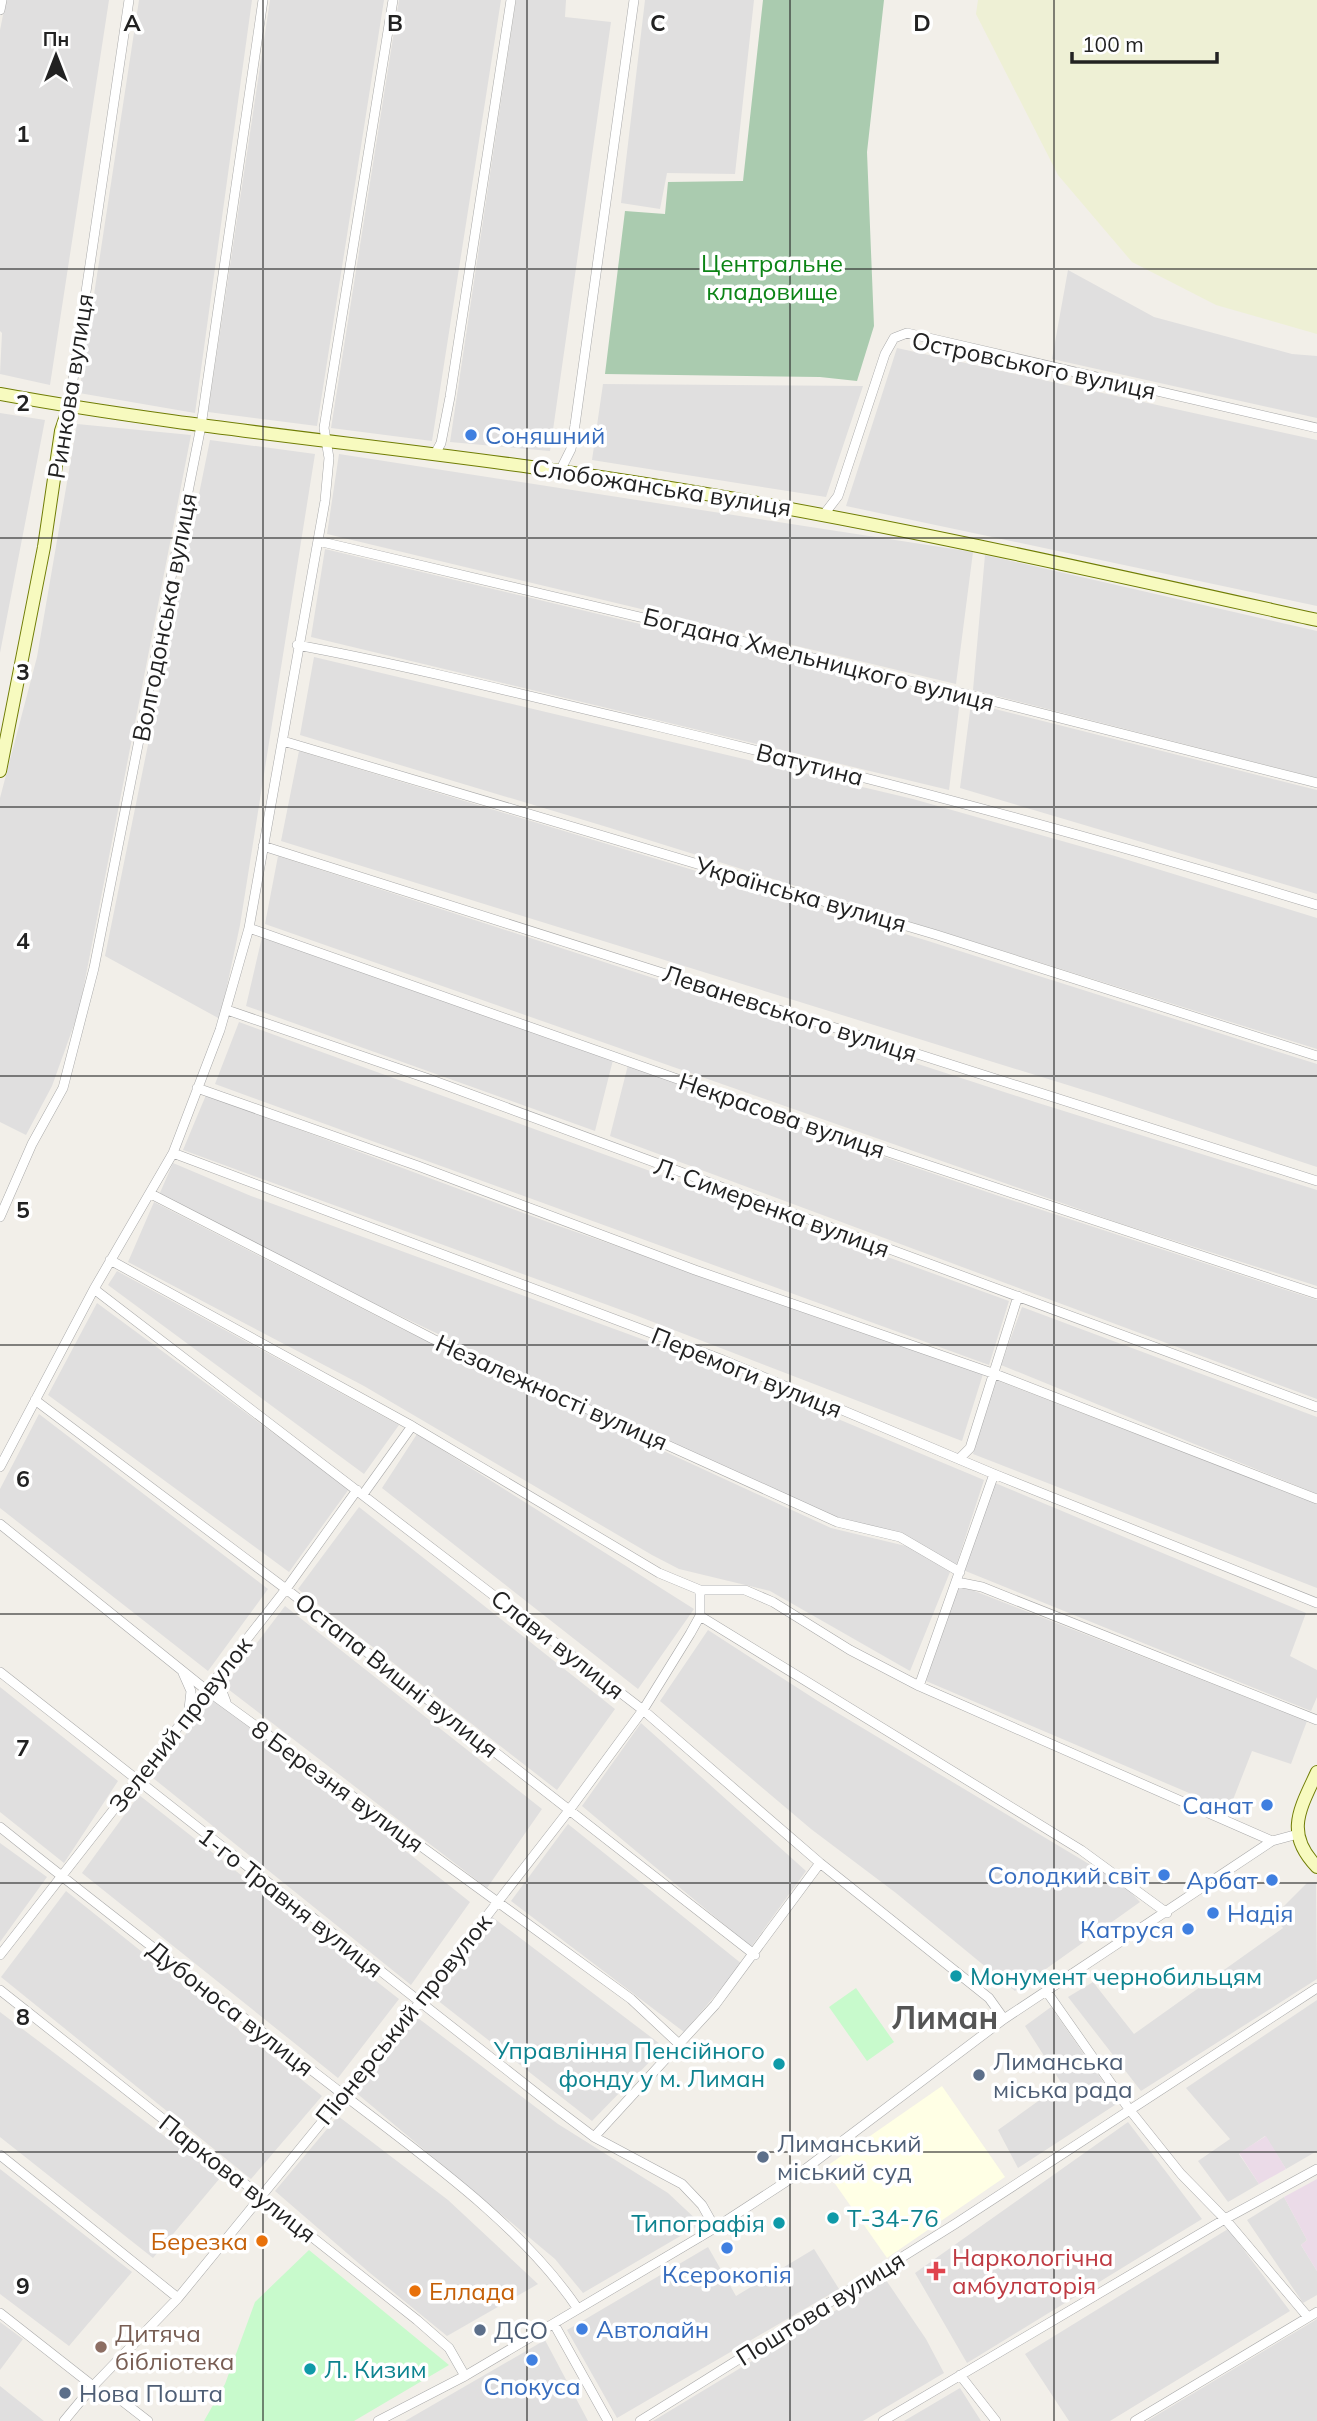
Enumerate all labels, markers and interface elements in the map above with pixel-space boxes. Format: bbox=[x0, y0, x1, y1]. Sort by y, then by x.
text: A bbox=[123, 8, 141, 37]
text: B bbox=[387, 8, 403, 37]
text: C bbox=[650, 8, 666, 37]
text: D bbox=[913, 8, 931, 37]
north arrow bbox=[21, 21, 91, 91]
scale bar bbox=[1072, 21, 1217, 65]
text: Пн bbox=[43, 27, 69, 51]
text: 100 m bbox=[1082, 31, 1144, 57]
text: 1 bbox=[16, 119, 30, 148]
park label: Центральне кладовище bbox=[701, 248, 843, 306]
street label: Ринкова вулиця bbox=[41, 291, 99, 481]
street label: Островського вулиця bbox=[909, 324, 1159, 406]
text: 2 bbox=[16, 388, 30, 417]
place label: Соняшний bbox=[485, 420, 605, 450]
marker: Соняшний bbox=[463, 427, 479, 443]
street label: Слобожанська вулиця bbox=[530, 452, 794, 522]
street label: Волгодонська вулиця bbox=[125, 490, 203, 744]
street label: Богдана Хмельницкого вулиця bbox=[640, 601, 998, 717]
text: 3 bbox=[16, 657, 30, 686]
street label: Ватутина bbox=[753, 736, 867, 792]
street label: Українська вулиця bbox=[691, 849, 910, 938]
text: 4 bbox=[16, 926, 30, 955]
street label: Леваневського вулиця bbox=[659, 958, 921, 1068]
street label: Некрасова вулиця bbox=[675, 1066, 889, 1164]
street label: Л. Симеренка вулиця bbox=[650, 1150, 894, 1264]
text: 5 bbox=[16, 1195, 30, 1224]
street label: Перемоги вулиця bbox=[647, 1320, 847, 1424]
street label: Незалежності вулиця bbox=[431, 1327, 673, 1457]
text: 6 bbox=[16, 1464, 30, 1493]
street label: Слави вулиця bbox=[485, 1583, 631, 1705]
street label: Остапа Вишні вулиця bbox=[289, 1586, 505, 1764]
street label: Зелений провулок bbox=[102, 1630, 258, 1818]
street label: 8 Березня вулиця bbox=[246, 1713, 430, 1859]
text: 7 bbox=[16, 1733, 30, 1762]
place label: Санат bbox=[1182, 1790, 1253, 1820]
marker: Санат bbox=[1259, 1797, 1275, 1813]
street label: 1-го Травня вулиця bbox=[192, 1820, 390, 1984]
place label: Солодкий світ bbox=[987, 1860, 1150, 1890]
place label: Арбат bbox=[1186, 1865, 1258, 1895]
marker: Солодкий світ bbox=[1156, 1867, 1172, 1883]
marker: Арбат bbox=[1264, 1872, 1280, 1888]
place label: Надiя bbox=[1227, 1898, 1294, 1928]
marker: Надiя bbox=[1205, 1905, 1221, 1921]
street label: Піонерський провулок bbox=[309, 1907, 497, 2131]
place label: Катруся bbox=[1080, 1914, 1174, 1944]
marker: Катруся bbox=[1180, 1921, 1196, 1937]
street label: Дубоноса вулиця bbox=[142, 1934, 320, 2082]
place label: Монумент чернобильцям bbox=[970, 1961, 1262, 1991]
marker: Монумент чернобильцям bbox=[948, 1968, 964, 1984]
district label: Лиман bbox=[892, 1997, 998, 2037]
text: 8 bbox=[16, 2002, 30, 2031]
place label: Управління Пенсійного фонду у м. Лиман bbox=[493, 2035, 765, 2093]
place label: Лиманська міська рада bbox=[993, 2046, 1133, 2104]
marker: Управління Пенсійного фонду у м. Лиман bbox=[771, 2056, 787, 2072]
marker: Лиманська міська рада bbox=[971, 2067, 987, 2083]
street label: Паркова вулиця bbox=[154, 2107, 322, 2249]
place label: Лиманський міський суд bbox=[777, 2128, 921, 2186]
marker: Лиманський міський суд bbox=[755, 2149, 771, 2165]
place label: Т-34-76 bbox=[847, 2203, 939, 2233]
place label: Типографія bbox=[631, 2208, 765, 2238]
marker: Т-34-76 bbox=[825, 2210, 841, 2226]
marker: Типографія bbox=[771, 2215, 787, 2231]
place label: Березка bbox=[151, 2226, 248, 2256]
marker: Березка bbox=[254, 2233, 270, 2249]
marker: Ксерокопія bbox=[719, 2240, 735, 2256]
place label: Наркологічна амбулаторія bbox=[952, 2242, 1113, 2300]
street label: Поштова вулиця bbox=[730, 2244, 910, 2372]
place label: Ксерокопія bbox=[662, 2259, 792, 2289]
marker: Наркологічна амбулаторія bbox=[926, 2261, 946, 2281]
text: 9 bbox=[16, 2271, 30, 2300]
place label: Еллада bbox=[429, 2276, 515, 2306]
marker: Еллада bbox=[407, 2283, 423, 2299]
place label: Автолайн bbox=[596, 2314, 709, 2344]
place label: ДСО bbox=[494, 2315, 548, 2345]
place label: Дитяча бібліотека bbox=[115, 2318, 234, 2376]
marker: Автолайн bbox=[574, 2321, 590, 2337]
marker: ДСО bbox=[472, 2322, 488, 2338]
marker: Дитяча бібліотека bbox=[93, 2339, 109, 2355]
marker: Спокуса bbox=[524, 2352, 540, 2368]
place label: Л. Кизим bbox=[324, 2354, 427, 2384]
marker: Л. Кизим bbox=[302, 2361, 318, 2377]
place label: Спокуса bbox=[483, 2371, 581, 2401]
place label: Нова Пошта bbox=[79, 2378, 223, 2408]
marker: Нова Пошта bbox=[57, 2385, 73, 2401]

